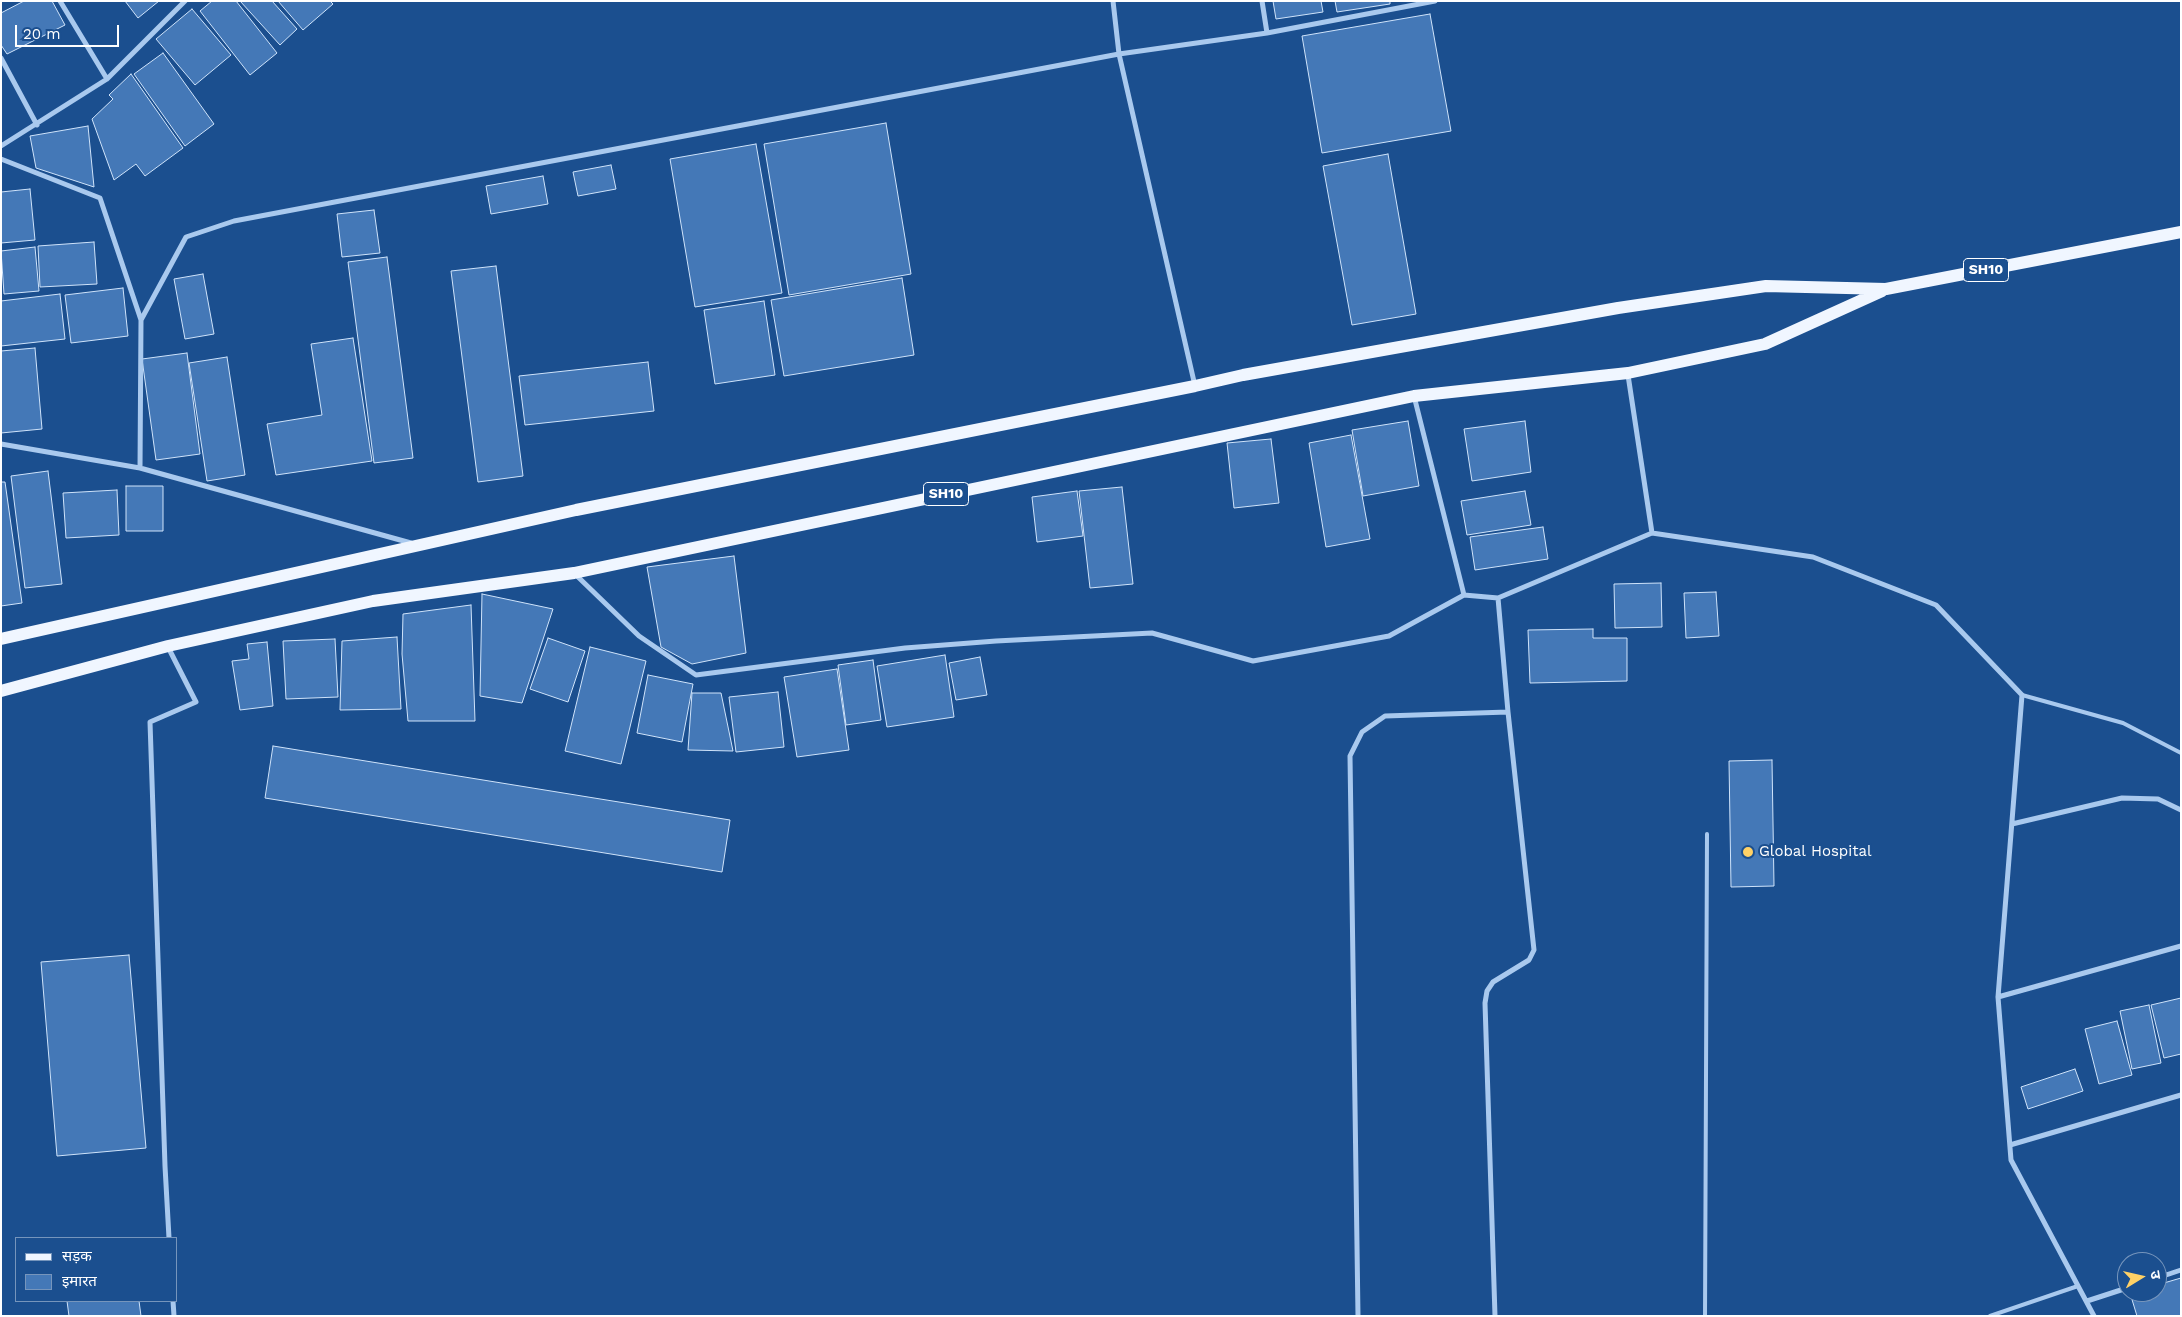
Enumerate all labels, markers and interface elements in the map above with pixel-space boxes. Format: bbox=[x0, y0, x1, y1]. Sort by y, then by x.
scale bar bbox=[18, 15, 121, 47]
text: 20 m bbox=[23, 25, 61, 43]
road number: SH10 bbox=[1964, 258, 2008, 282]
road number: SH10 bbox=[924, 482, 968, 506]
place label: Global Hospital bbox=[1759, 843, 1872, 861]
marker: Global Hospital bbox=[1741, 845, 1755, 859]
legend bbox=[15, 1237, 178, 1302]
text: सड़क bbox=[62, 1247, 92, 1265]
north arrow bbox=[2117, 1252, 2167, 1302]
text: उ bbox=[2147, 1269, 2164, 1280]
text: इमारत bbox=[62, 1272, 97, 1290]

